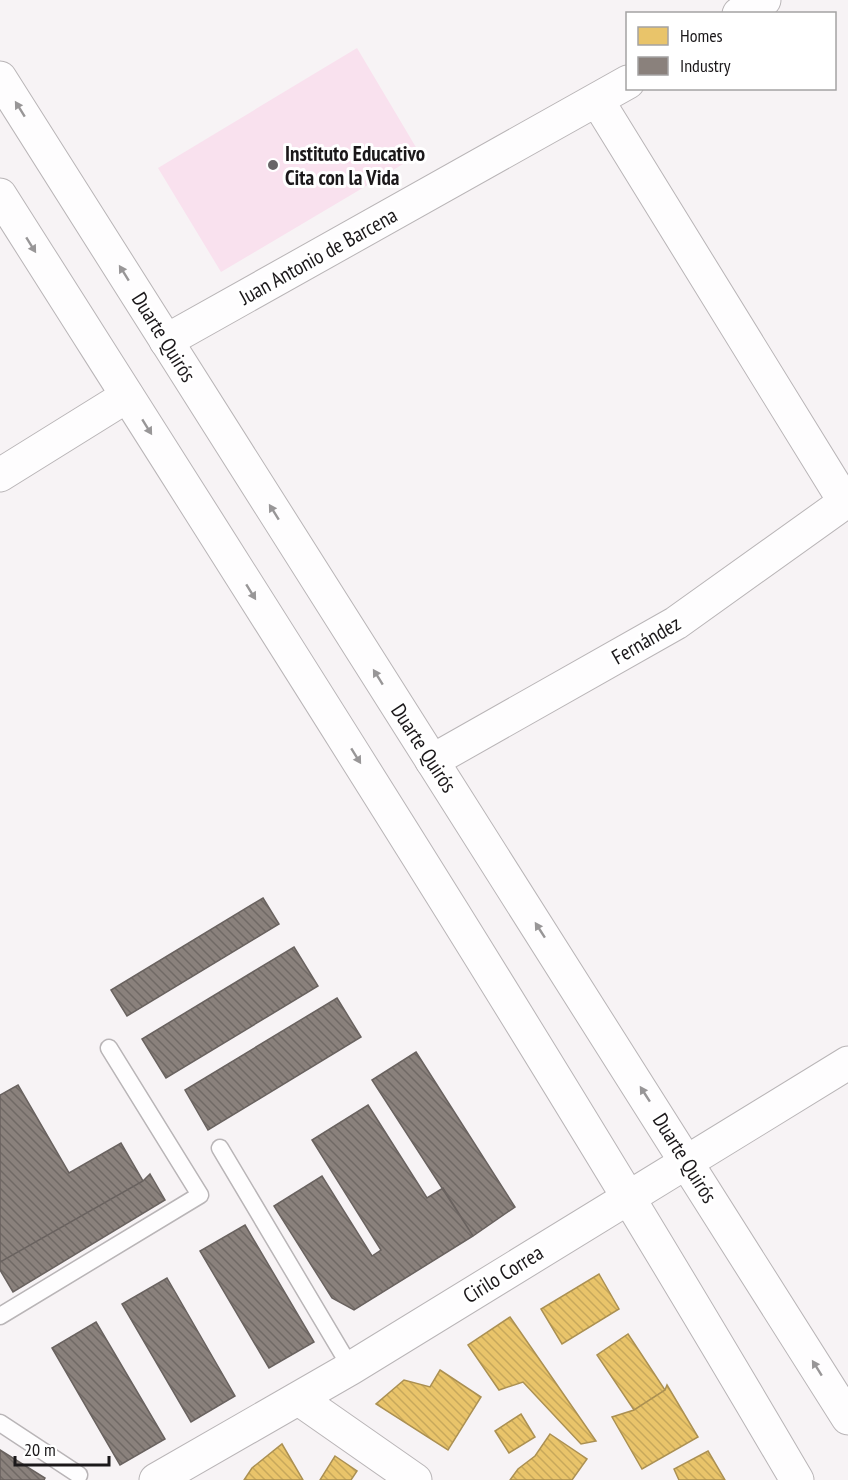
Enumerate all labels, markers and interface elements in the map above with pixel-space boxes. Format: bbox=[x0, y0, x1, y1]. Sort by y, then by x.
legend bbox=[626, 12, 836, 90]
text: Homes bbox=[680, 24, 723, 47]
text: Industry bbox=[680, 54, 731, 77]
one-way arrow bbox=[14, 101, 25, 117]
place label: Instituto Educativo Cita con la Vida bbox=[285, 140, 425, 191]
marker: Instituto Educativo Cita con la Vida bbox=[266, 158, 280, 172]
street label: Juan Antonio de Barcena bbox=[233, 201, 402, 311]
one-way arrow bbox=[26, 237, 37, 253]
one-way arrow bbox=[118, 265, 129, 282]
street label: Duarte Quirós bbox=[126, 287, 202, 387]
one-way arrow bbox=[141, 419, 152, 435]
one-way arrow bbox=[269, 504, 280, 520]
one-way arrow bbox=[246, 584, 257, 600]
street label: Fernández bbox=[607, 610, 685, 670]
one-way arrow bbox=[373, 669, 384, 685]
street label: Duarte Quirós bbox=[385, 698, 463, 798]
one-way arrow bbox=[350, 748, 361, 765]
one-way arrow bbox=[534, 921, 545, 938]
one-way arrow bbox=[639, 1086, 650, 1102]
street label: Duarte Quirós bbox=[647, 1108, 723, 1208]
street label: Cirilo Correa bbox=[458, 1239, 548, 1309]
one-way arrow bbox=[811, 1360, 822, 1376]
scale bar bbox=[15, 1429, 110, 1467]
text: 20 m bbox=[24, 1438, 56, 1461]

